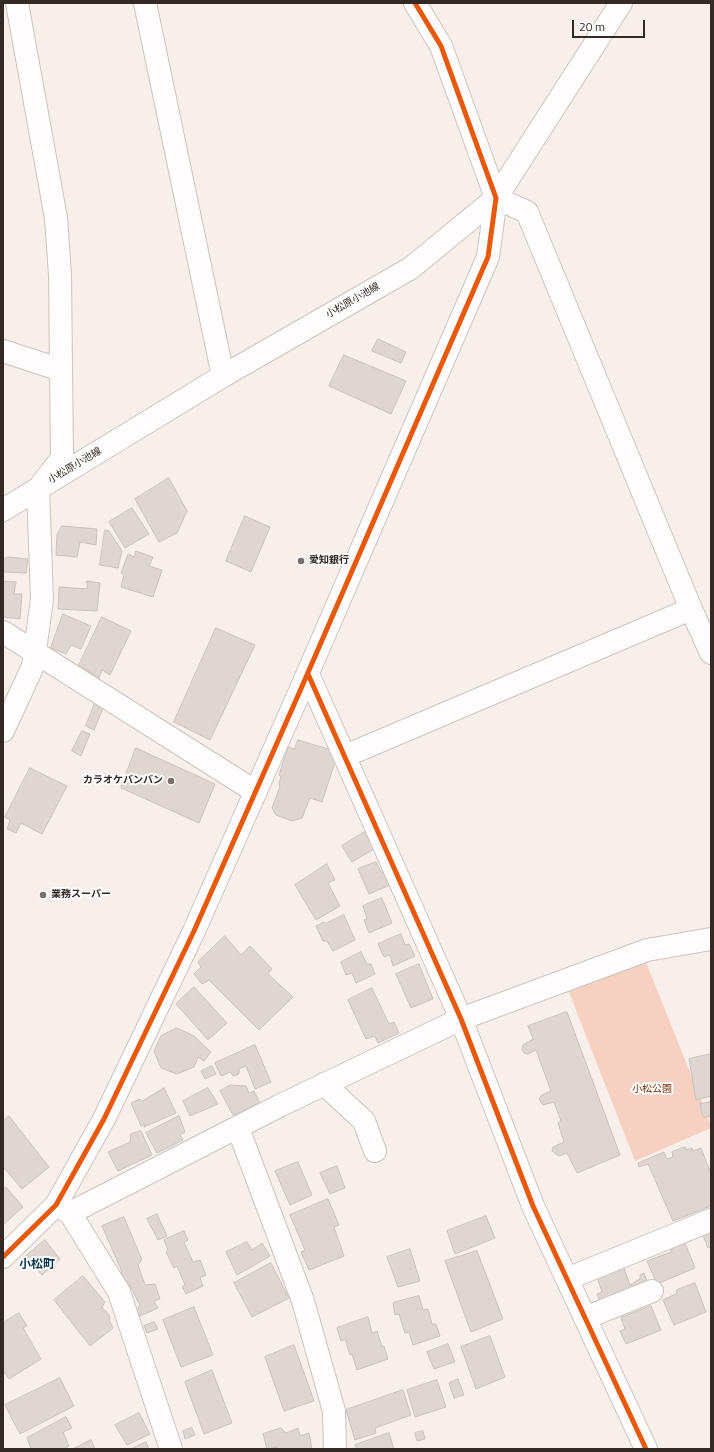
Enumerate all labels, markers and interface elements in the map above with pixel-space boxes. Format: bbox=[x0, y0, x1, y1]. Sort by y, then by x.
scale bar bbox=[574, 12, 647, 38]
text: 20 m bbox=[579, 17, 605, 36]
street label: 小松原小池線 bbox=[324, 281, 382, 321]
street label: 小松原小池線 bbox=[46, 445, 104, 487]
place label: 愛知銀行 bbox=[309, 555, 349, 567]
marker: 愛知銀行 bbox=[296, 556, 306, 566]
place label: カラオケバンバン bbox=[83, 775, 163, 787]
marker: カラオケバンバン bbox=[166, 776, 176, 786]
place label: 業務スーパー bbox=[51, 889, 111, 901]
marker: 業務スーパー bbox=[38, 890, 48, 900]
park label: 小松公園 bbox=[632, 1084, 672, 1096]
district label: 小松町 bbox=[19, 1258, 55, 1272]

